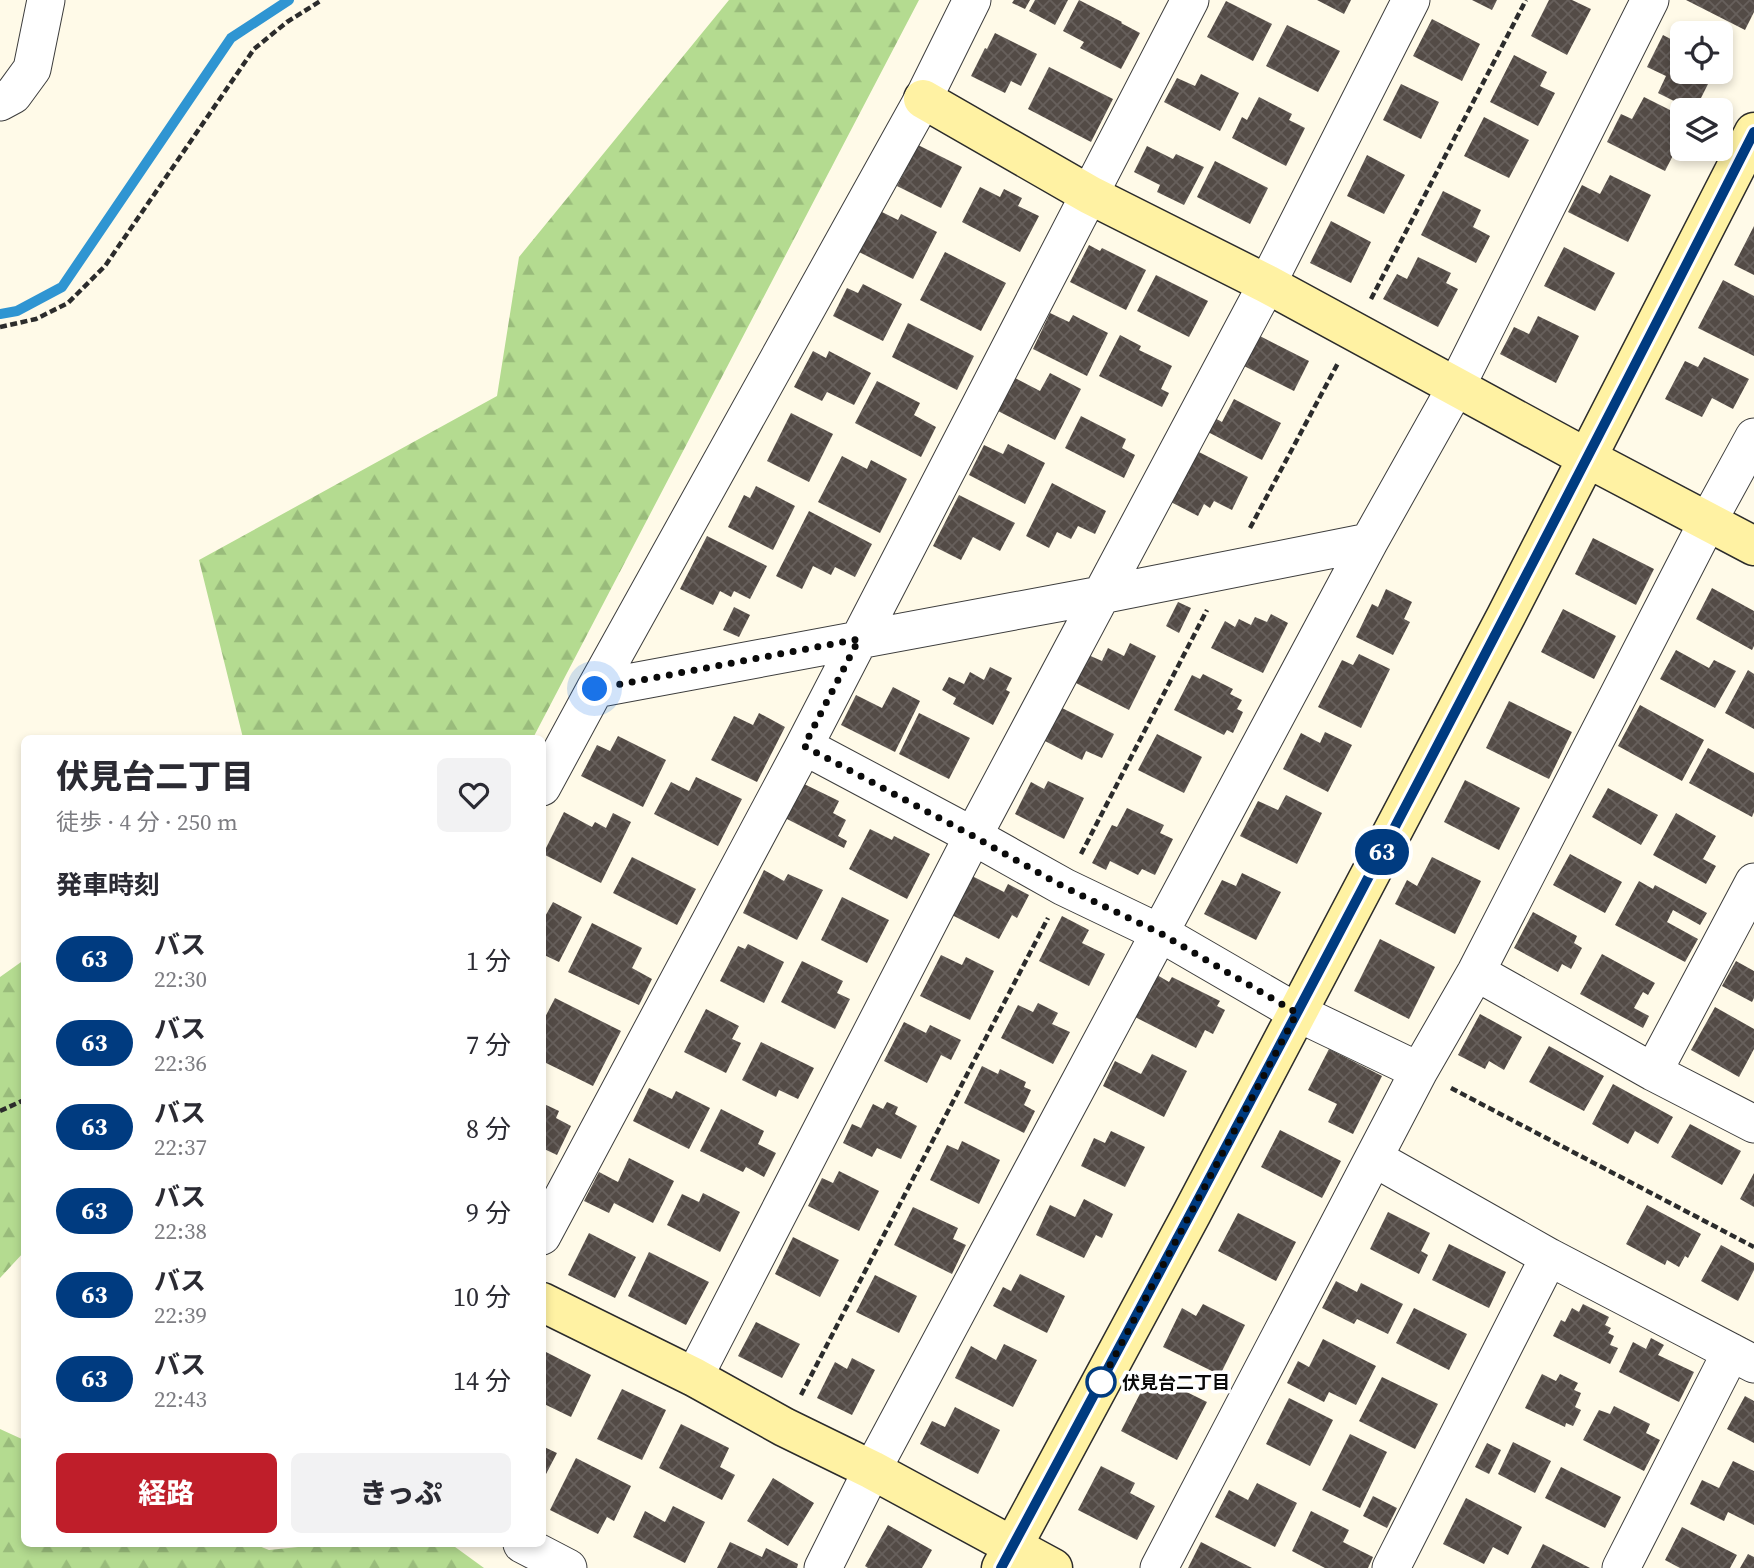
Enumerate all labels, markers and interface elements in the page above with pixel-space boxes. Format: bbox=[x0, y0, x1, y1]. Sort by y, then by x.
map controls bbox=[1670, 21, 1733, 161]
button: locate bbox=[1670, 21, 1733, 84]
button: layers bbox=[1670, 98, 1733, 161]
your location bbox=[577, 671, 612, 706]
text: 伏見台二丁目 bbox=[56, 754, 254, 799]
button: heart bbox=[437, 758, 511, 832]
text: 徒歩 · 4 分 · 250 m bbox=[56, 806, 238, 838]
line badge: 63 bbox=[1350, 829, 1414, 875]
text: 63 bbox=[1369, 835, 1395, 868]
text: 発車時刻 bbox=[56, 867, 160, 903]
text: バス bbox=[154, 927, 206, 963]
text: 63 bbox=[81, 942, 108, 975]
text: 1 分 bbox=[466, 943, 511, 979]
text: 22:30 bbox=[154, 963, 207, 995]
text: バス bbox=[154, 1011, 206, 1047]
text: 63 bbox=[81, 1026, 108, 1059]
text: 7 分 bbox=[466, 1027, 511, 1063]
text: 22:36 bbox=[154, 1047, 207, 1079]
text: バス bbox=[154, 1095, 206, 1131]
text: 63 bbox=[81, 1110, 108, 1143]
text: 8 分 bbox=[466, 1111, 511, 1147]
text: 22:37 bbox=[154, 1131, 207, 1163]
text: バス bbox=[154, 1179, 206, 1215]
text: 63 bbox=[81, 1194, 108, 1227]
text: 9 分 bbox=[466, 1195, 511, 1231]
text: 22:38 bbox=[154, 1215, 207, 1247]
text: バス bbox=[154, 1263, 206, 1299]
text: 63 bbox=[81, 1278, 108, 1311]
text: 10 分 bbox=[453, 1279, 511, 1315]
text: 22:39 bbox=[154, 1299, 207, 1331]
text: バス bbox=[154, 1347, 206, 1383]
text: 63 bbox=[81, 1362, 108, 1395]
text: 14 分 bbox=[453, 1363, 511, 1399]
marker: 伏見台二丁目 bbox=[1086, 1367, 1116, 1397]
place label: 伏見台二丁目 bbox=[1122, 1370, 1230, 1395]
text: 22:43 bbox=[154, 1383, 207, 1415]
button: 経路 bbox=[56, 1453, 277, 1533]
button: きっぷ bbox=[291, 1453, 511, 1533]

